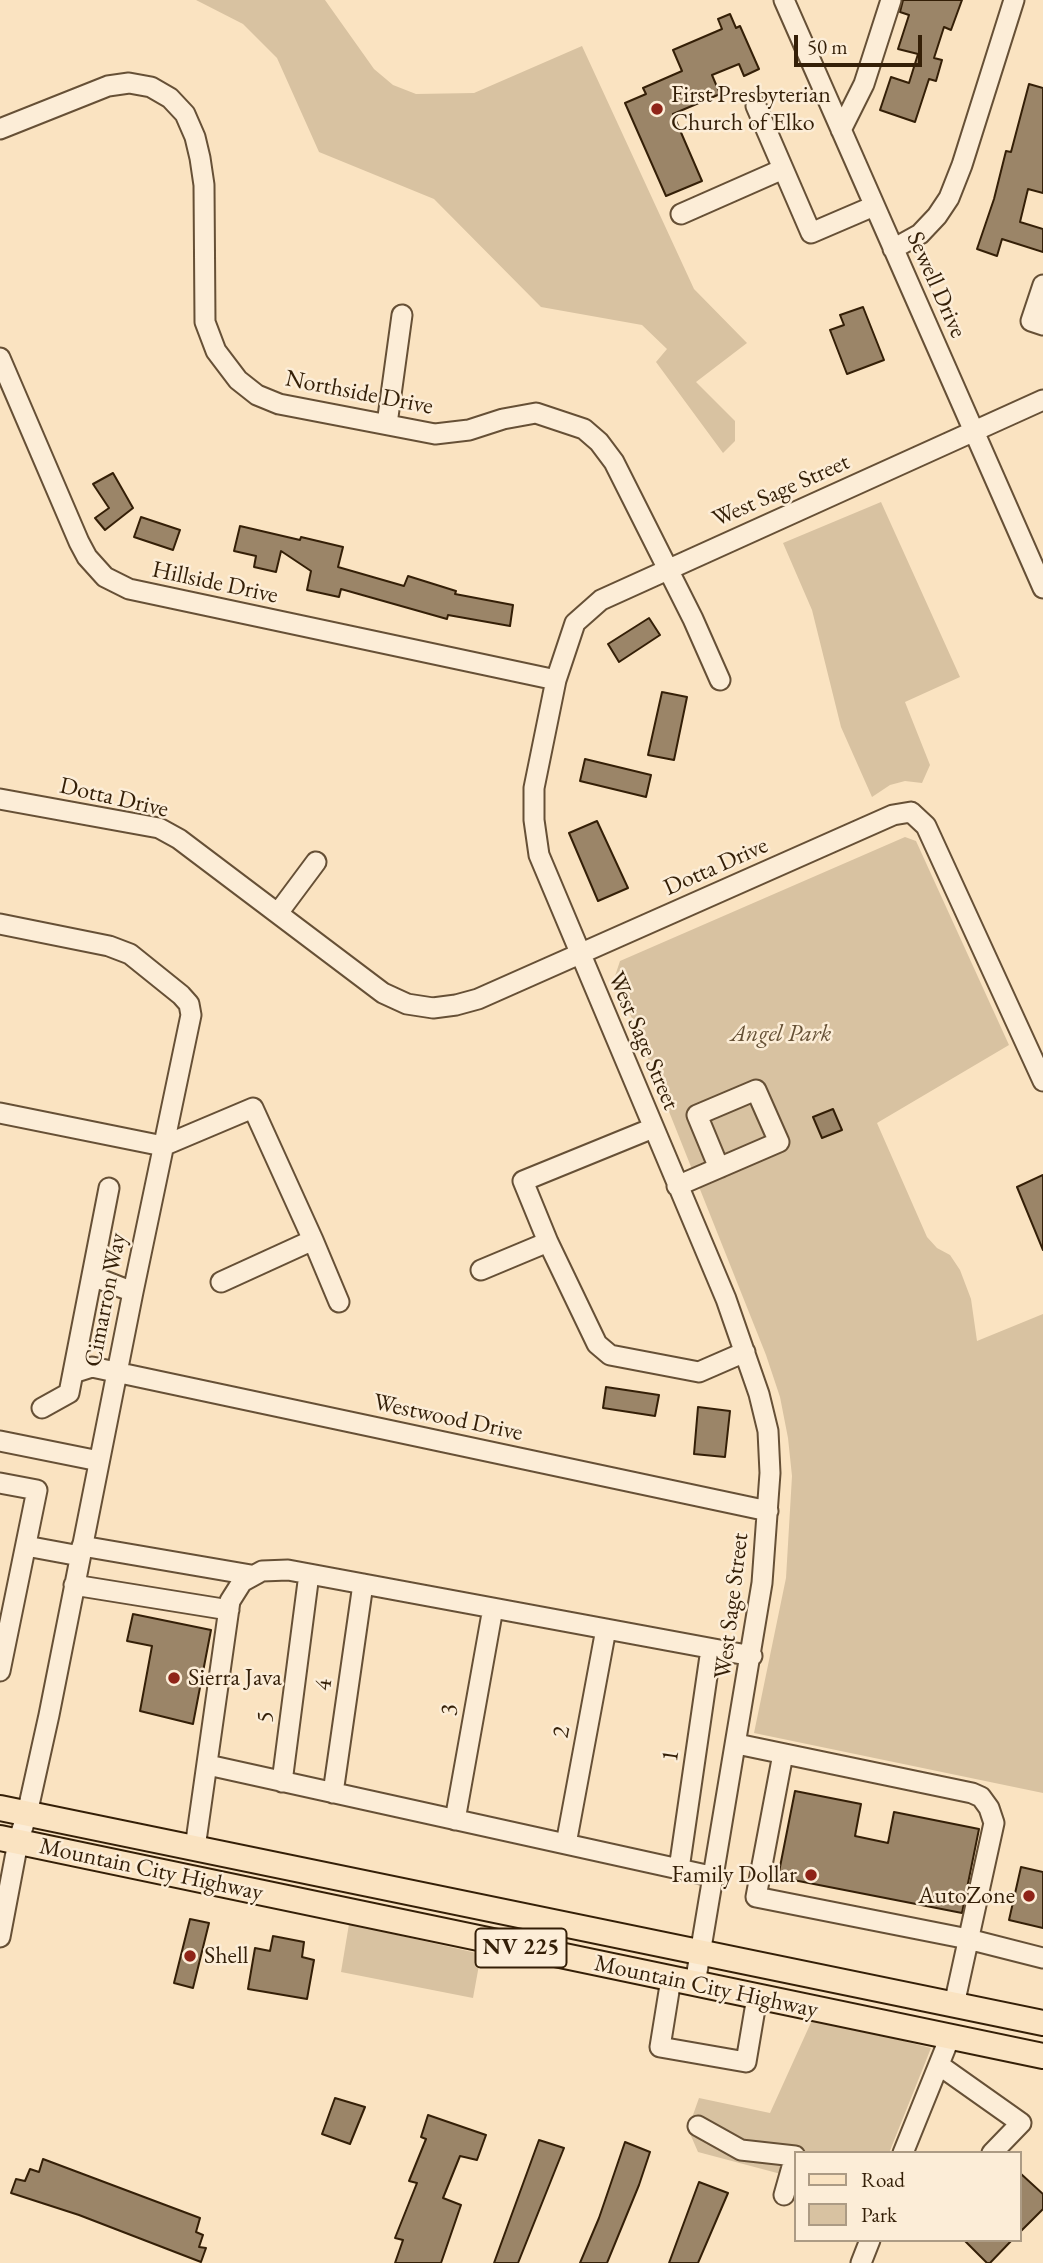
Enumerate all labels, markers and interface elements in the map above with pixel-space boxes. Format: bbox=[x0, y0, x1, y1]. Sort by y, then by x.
scale bar bbox=[798, 21, 926, 65]
text: 50 m bbox=[807, 33, 848, 60]
place label: First Presbyterian Church of Elko bbox=[671, 81, 831, 137]
marker: First Presbyterian Church of Elko bbox=[649, 101, 665, 117]
street label: Sewell Drive bbox=[900, 227, 972, 343]
street label: Northside Drive bbox=[283, 365, 435, 421]
street label: West Sage Street bbox=[708, 448, 854, 534]
street label: Hillside Drive bbox=[149, 556, 281, 610]
street label: Dotta Drive bbox=[57, 772, 171, 824]
street label: Dotta Drive bbox=[660, 831, 772, 903]
street label: West Sage Street bbox=[601, 968, 685, 1114]
park label: Angel Park bbox=[731, 1020, 831, 1048]
street label: Cimarron Way bbox=[79, 1231, 133, 1369]
street label: Westwood Drive bbox=[371, 1388, 525, 1448]
street label: West Sage Street bbox=[709, 1531, 755, 1681]
place label: Sierra Java bbox=[188, 1664, 282, 1692]
marker: Sierra Java bbox=[166, 1670, 182, 1686]
street label: 4 bbox=[309, 1677, 339, 1693]
street label: 3 bbox=[435, 1702, 465, 1718]
street label: 5 bbox=[251, 1710, 281, 1724]
street label: 2 bbox=[547, 1724, 577, 1740]
street label: 1 bbox=[656, 1748, 686, 1764]
street label: Mountain City Highway bbox=[36, 1832, 266, 1908]
place label: Family Dollar bbox=[672, 1861, 797, 1889]
marker: Family Dollar bbox=[803, 1867, 819, 1883]
place label: AutoZone bbox=[918, 1882, 1015, 1910]
marker: AutoZone bbox=[1021, 1888, 1037, 1904]
road number: NV 225 bbox=[476, 1928, 566, 1968]
place label: Shell bbox=[204, 1942, 248, 1970]
marker: Shell bbox=[182, 1948, 198, 1964]
street label: Mountain City Highway bbox=[591, 1949, 821, 2025]
legend bbox=[794, 2151, 1022, 2242]
text: Road bbox=[861, 2166, 905, 2193]
text: Park bbox=[861, 2201, 897, 2228]

